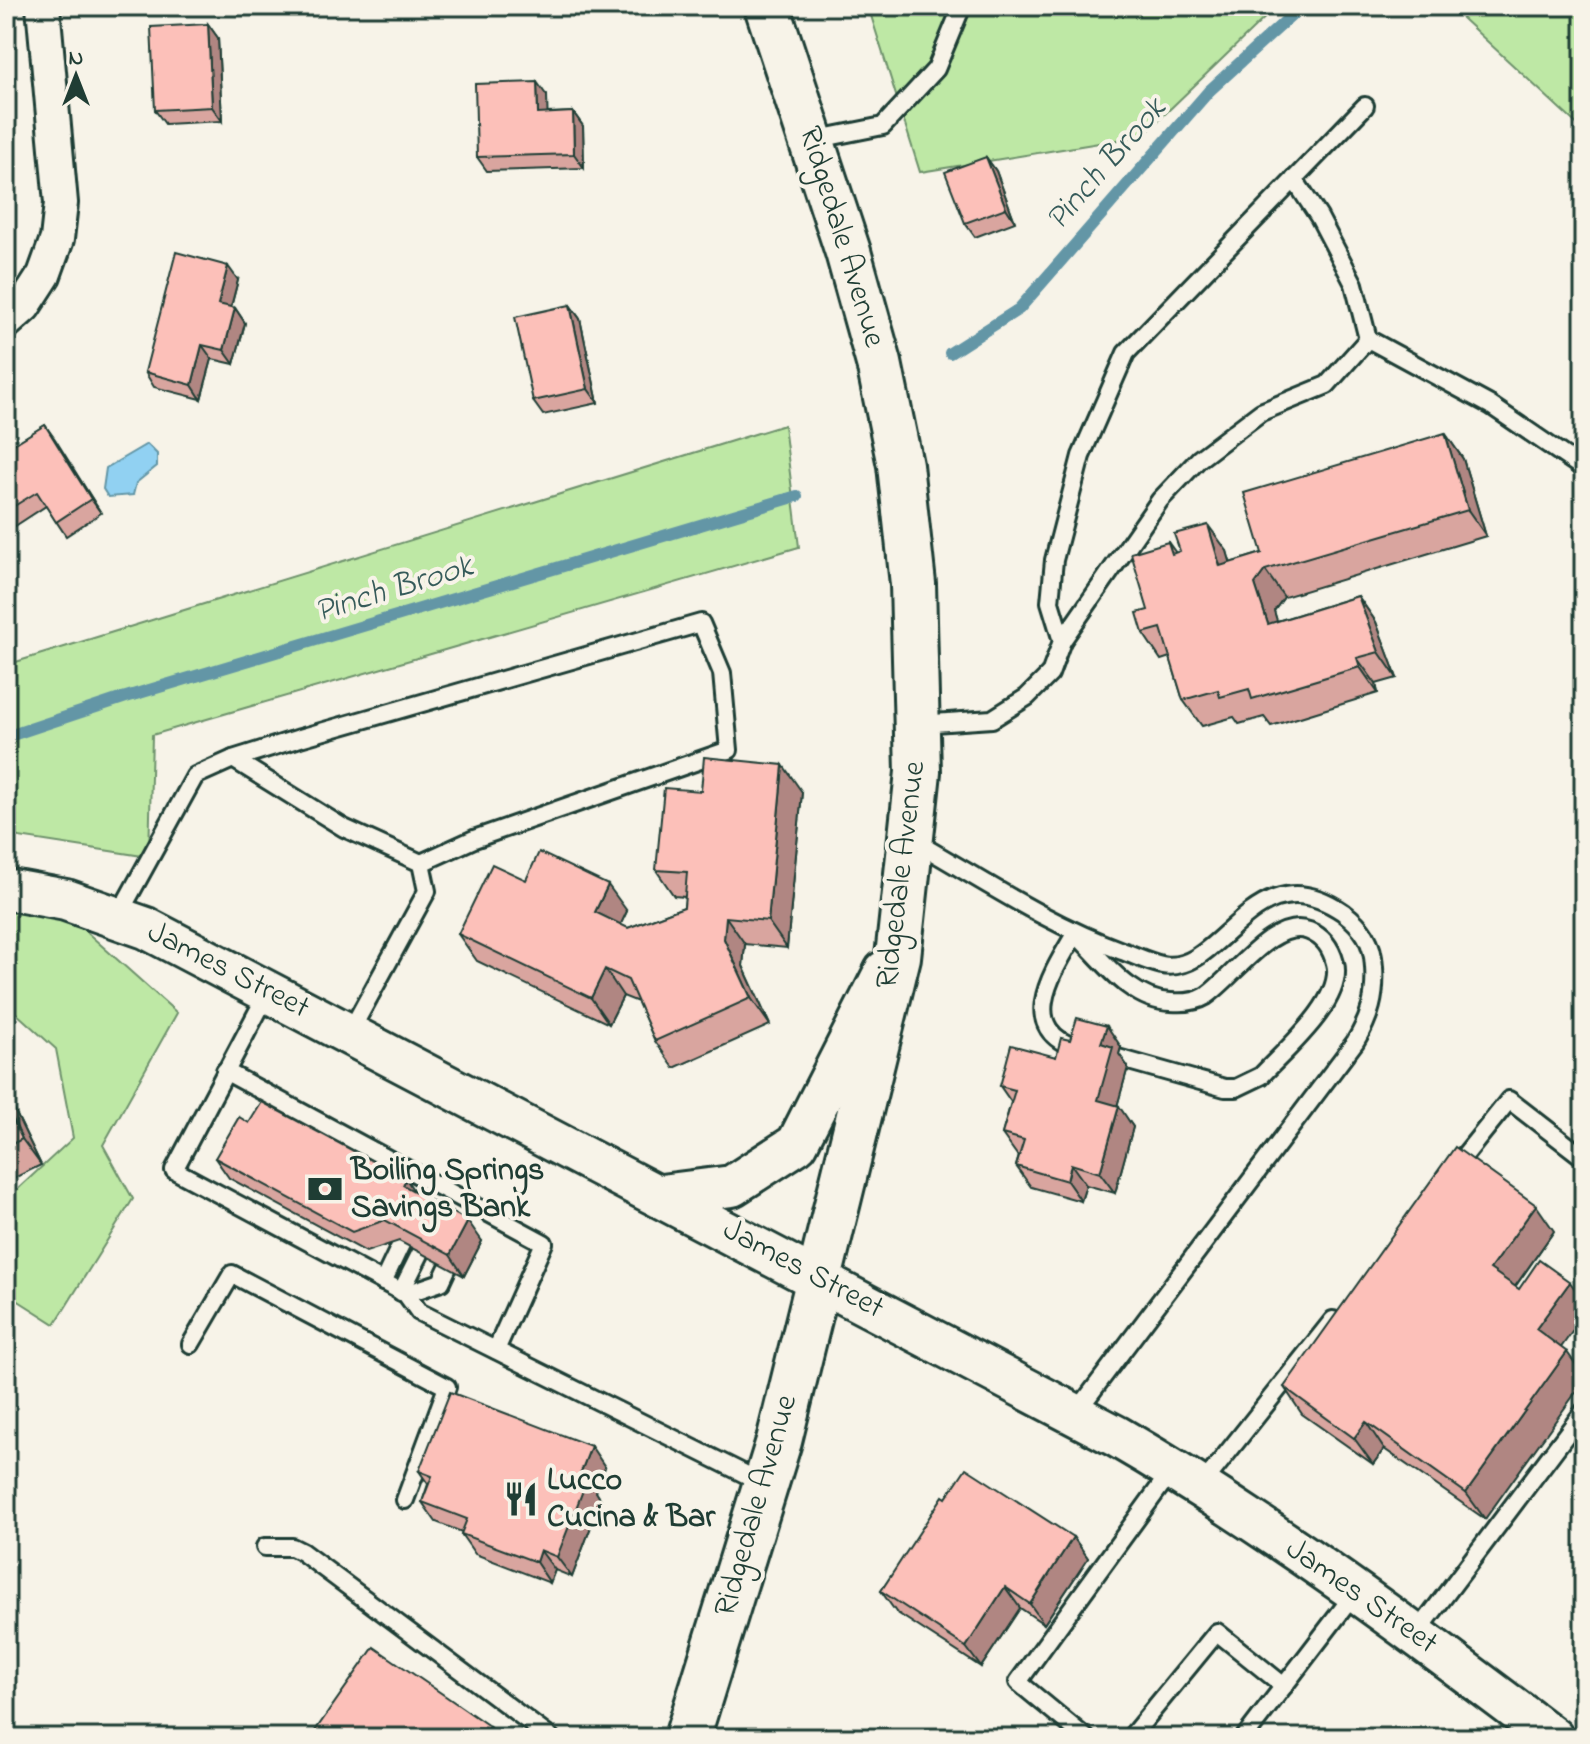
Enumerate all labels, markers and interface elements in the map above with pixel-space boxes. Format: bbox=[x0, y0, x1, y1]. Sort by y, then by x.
north arrow bbox=[36, 36, 116, 116]
text: N bbox=[69, 43, 83, 75]
water label: Pinch Brook bbox=[1035, 86, 1181, 243]
street label: Ridgedale Avenue bbox=[785, 121, 897, 354]
water label: Pinch Brook bbox=[309, 542, 481, 638]
street label: Ridgedale Avenue bbox=[865, 758, 939, 991]
street label: James Street bbox=[138, 910, 318, 1032]
place label: Boiling Springs Savings Bank bbox=[349, 1148, 544, 1233]
bank icon: Boiling Springs Savings Bank bbox=[306, 1170, 344, 1208]
street label: James Street bbox=[714, 1208, 892, 1332]
street label: Ridgedale Avenue bbox=[703, 1389, 811, 1622]
place label: Lucco Cucina & Bar bbox=[547, 1458, 716, 1542]
restaurant icon: Lucco Cucina & Bar bbox=[502, 1480, 540, 1518]
street label: James Street bbox=[1275, 1527, 1447, 1667]

